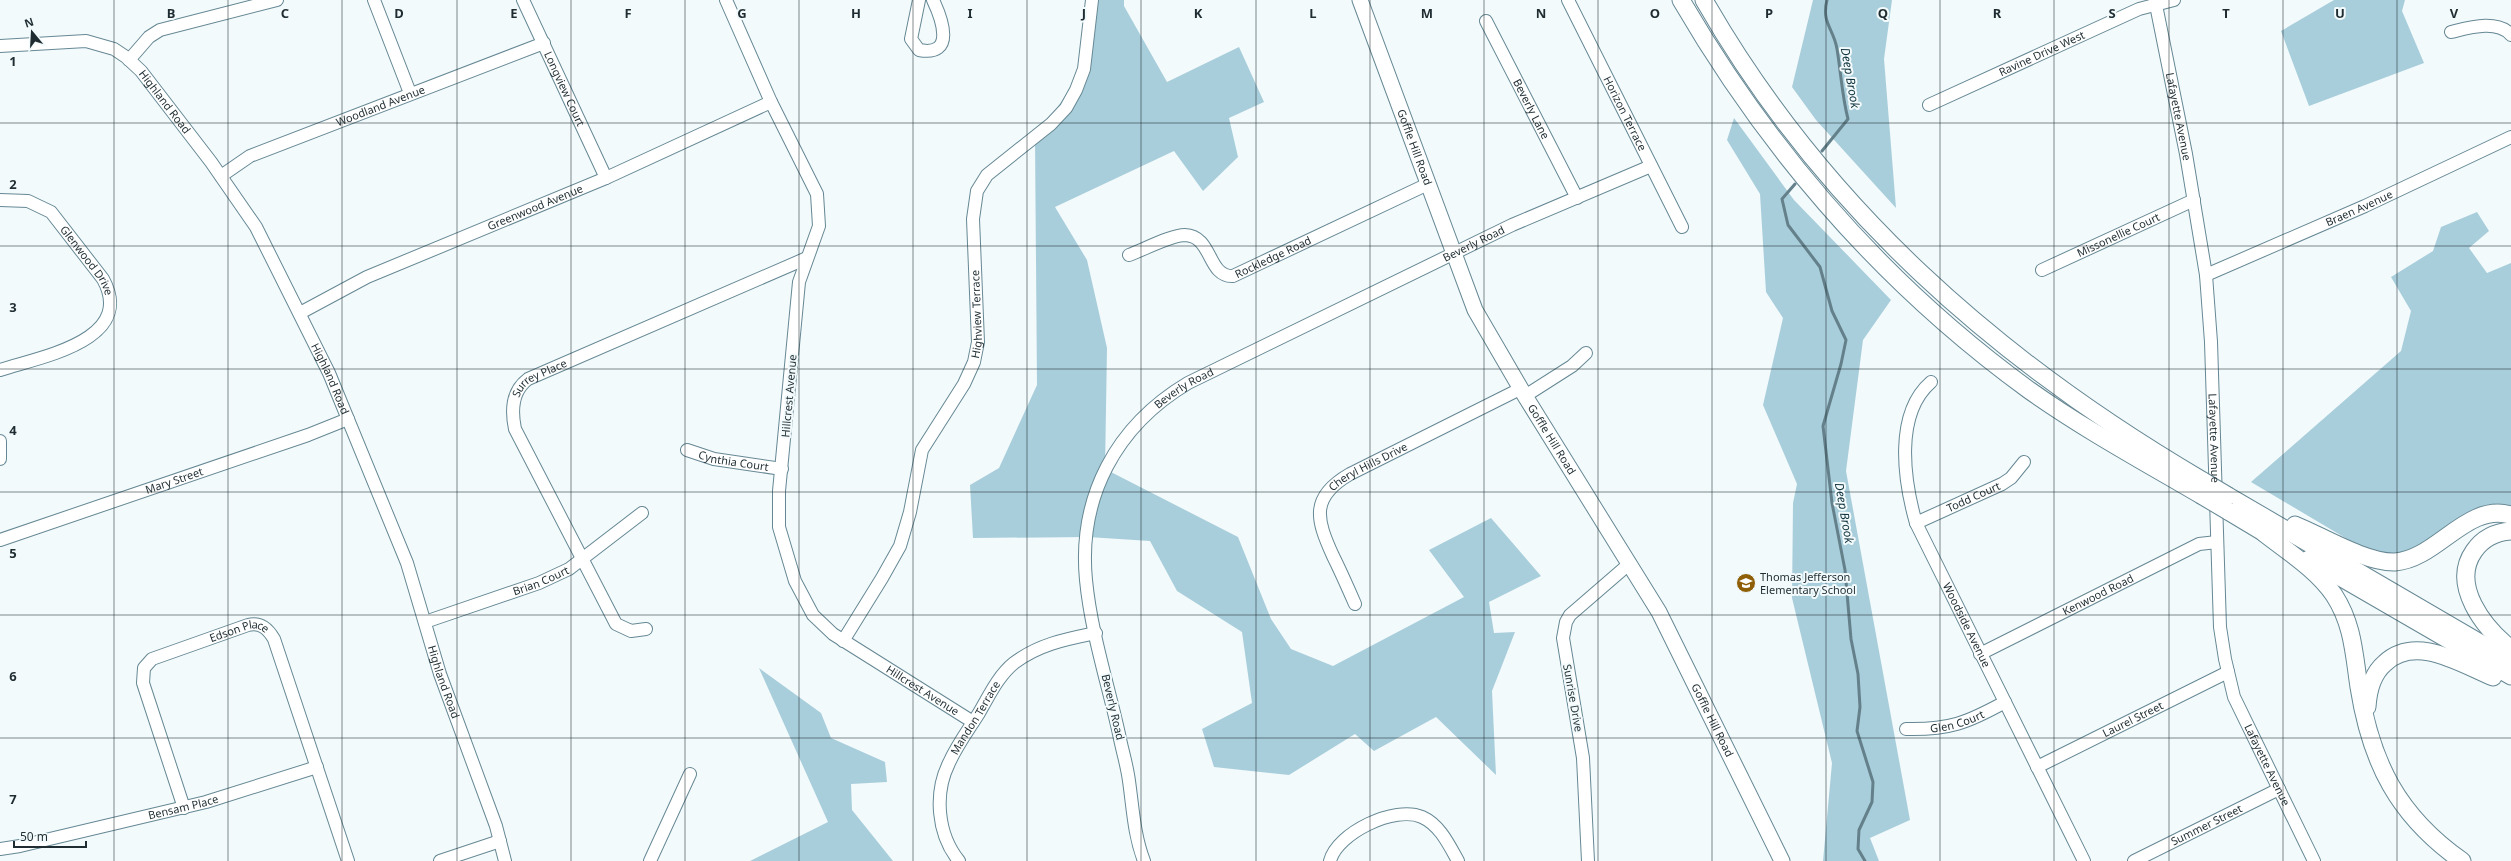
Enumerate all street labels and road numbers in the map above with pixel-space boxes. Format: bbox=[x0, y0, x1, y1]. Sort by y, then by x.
street label: Ravine Drive West bbox=[1996, 27, 2087, 79]
street label: Longview Court bbox=[541, 49, 589, 128]
street label: Highland Road bbox=[136, 67, 194, 136]
street label: Lafayette Avenue bbox=[2163, 71, 2195, 162]
street label: Horizon Terrace bbox=[1600, 73, 1651, 153]
street label: Beverly Lane bbox=[1510, 76, 1553, 142]
street label: Woodland Avenue bbox=[334, 81, 427, 129]
street label: Goffle Hill Road bbox=[1394, 107, 1436, 187]
street label: Greenwood Avenue bbox=[485, 180, 585, 233]
street label: Braen Avenue bbox=[2323, 186, 2395, 229]
street label: Missonellie Court bbox=[2074, 209, 2162, 260]
street label: Glenwood Drive bbox=[57, 222, 117, 297]
street label: Beverly Road bbox=[1440, 222, 1507, 265]
street label: Rockledge Road bbox=[1232, 232, 1313, 281]
street label: Highview Terrace bbox=[967, 270, 985, 360]
street label: Highland Road bbox=[308, 340, 353, 416]
street label: Hillcrest Avenue bbox=[777, 354, 800, 438]
street label: Surrey Place bbox=[508, 355, 569, 399]
street label: Beverly Road bbox=[1151, 364, 1216, 411]
street label: Lafayette Avenue bbox=[2206, 393, 2223, 483]
street label: Goffle Hill Road bbox=[1525, 401, 1580, 477]
street label: Cheryl Hills Drive bbox=[1325, 439, 1410, 494]
street label: Cynthia Court bbox=[697, 446, 770, 474]
street label: Mary Street bbox=[143, 463, 205, 497]
street label: Todd Court bbox=[1944, 478, 2002, 515]
street label: Brian Court bbox=[511, 562, 571, 598]
street label: Kenwood Road bbox=[2060, 570, 2136, 618]
street label: Woodside Avenue bbox=[1940, 580, 1995, 670]
street label: Edson Place bbox=[207, 616, 273, 645]
street label: Highland Road bbox=[425, 643, 464, 720]
street label: Hillcrest Avenue bbox=[884, 661, 962, 718]
street label: Sunrise Drive bbox=[1560, 663, 1587, 733]
street label: Beverly Road bbox=[1099, 672, 1128, 741]
street label: Mandon Terrace bbox=[946, 678, 1003, 757]
street label: Goffle Hill Road bbox=[1688, 681, 1737, 759]
street label: Laurel Street bbox=[2100, 698, 2165, 740]
street label: Glen Court bbox=[1929, 706, 1986, 736]
street label: Lafayette Avenue bbox=[2241, 721, 2294, 808]
street label: Bensam Place bbox=[146, 791, 220, 822]
street label: Summer Street bbox=[2168, 800, 2245, 849]

